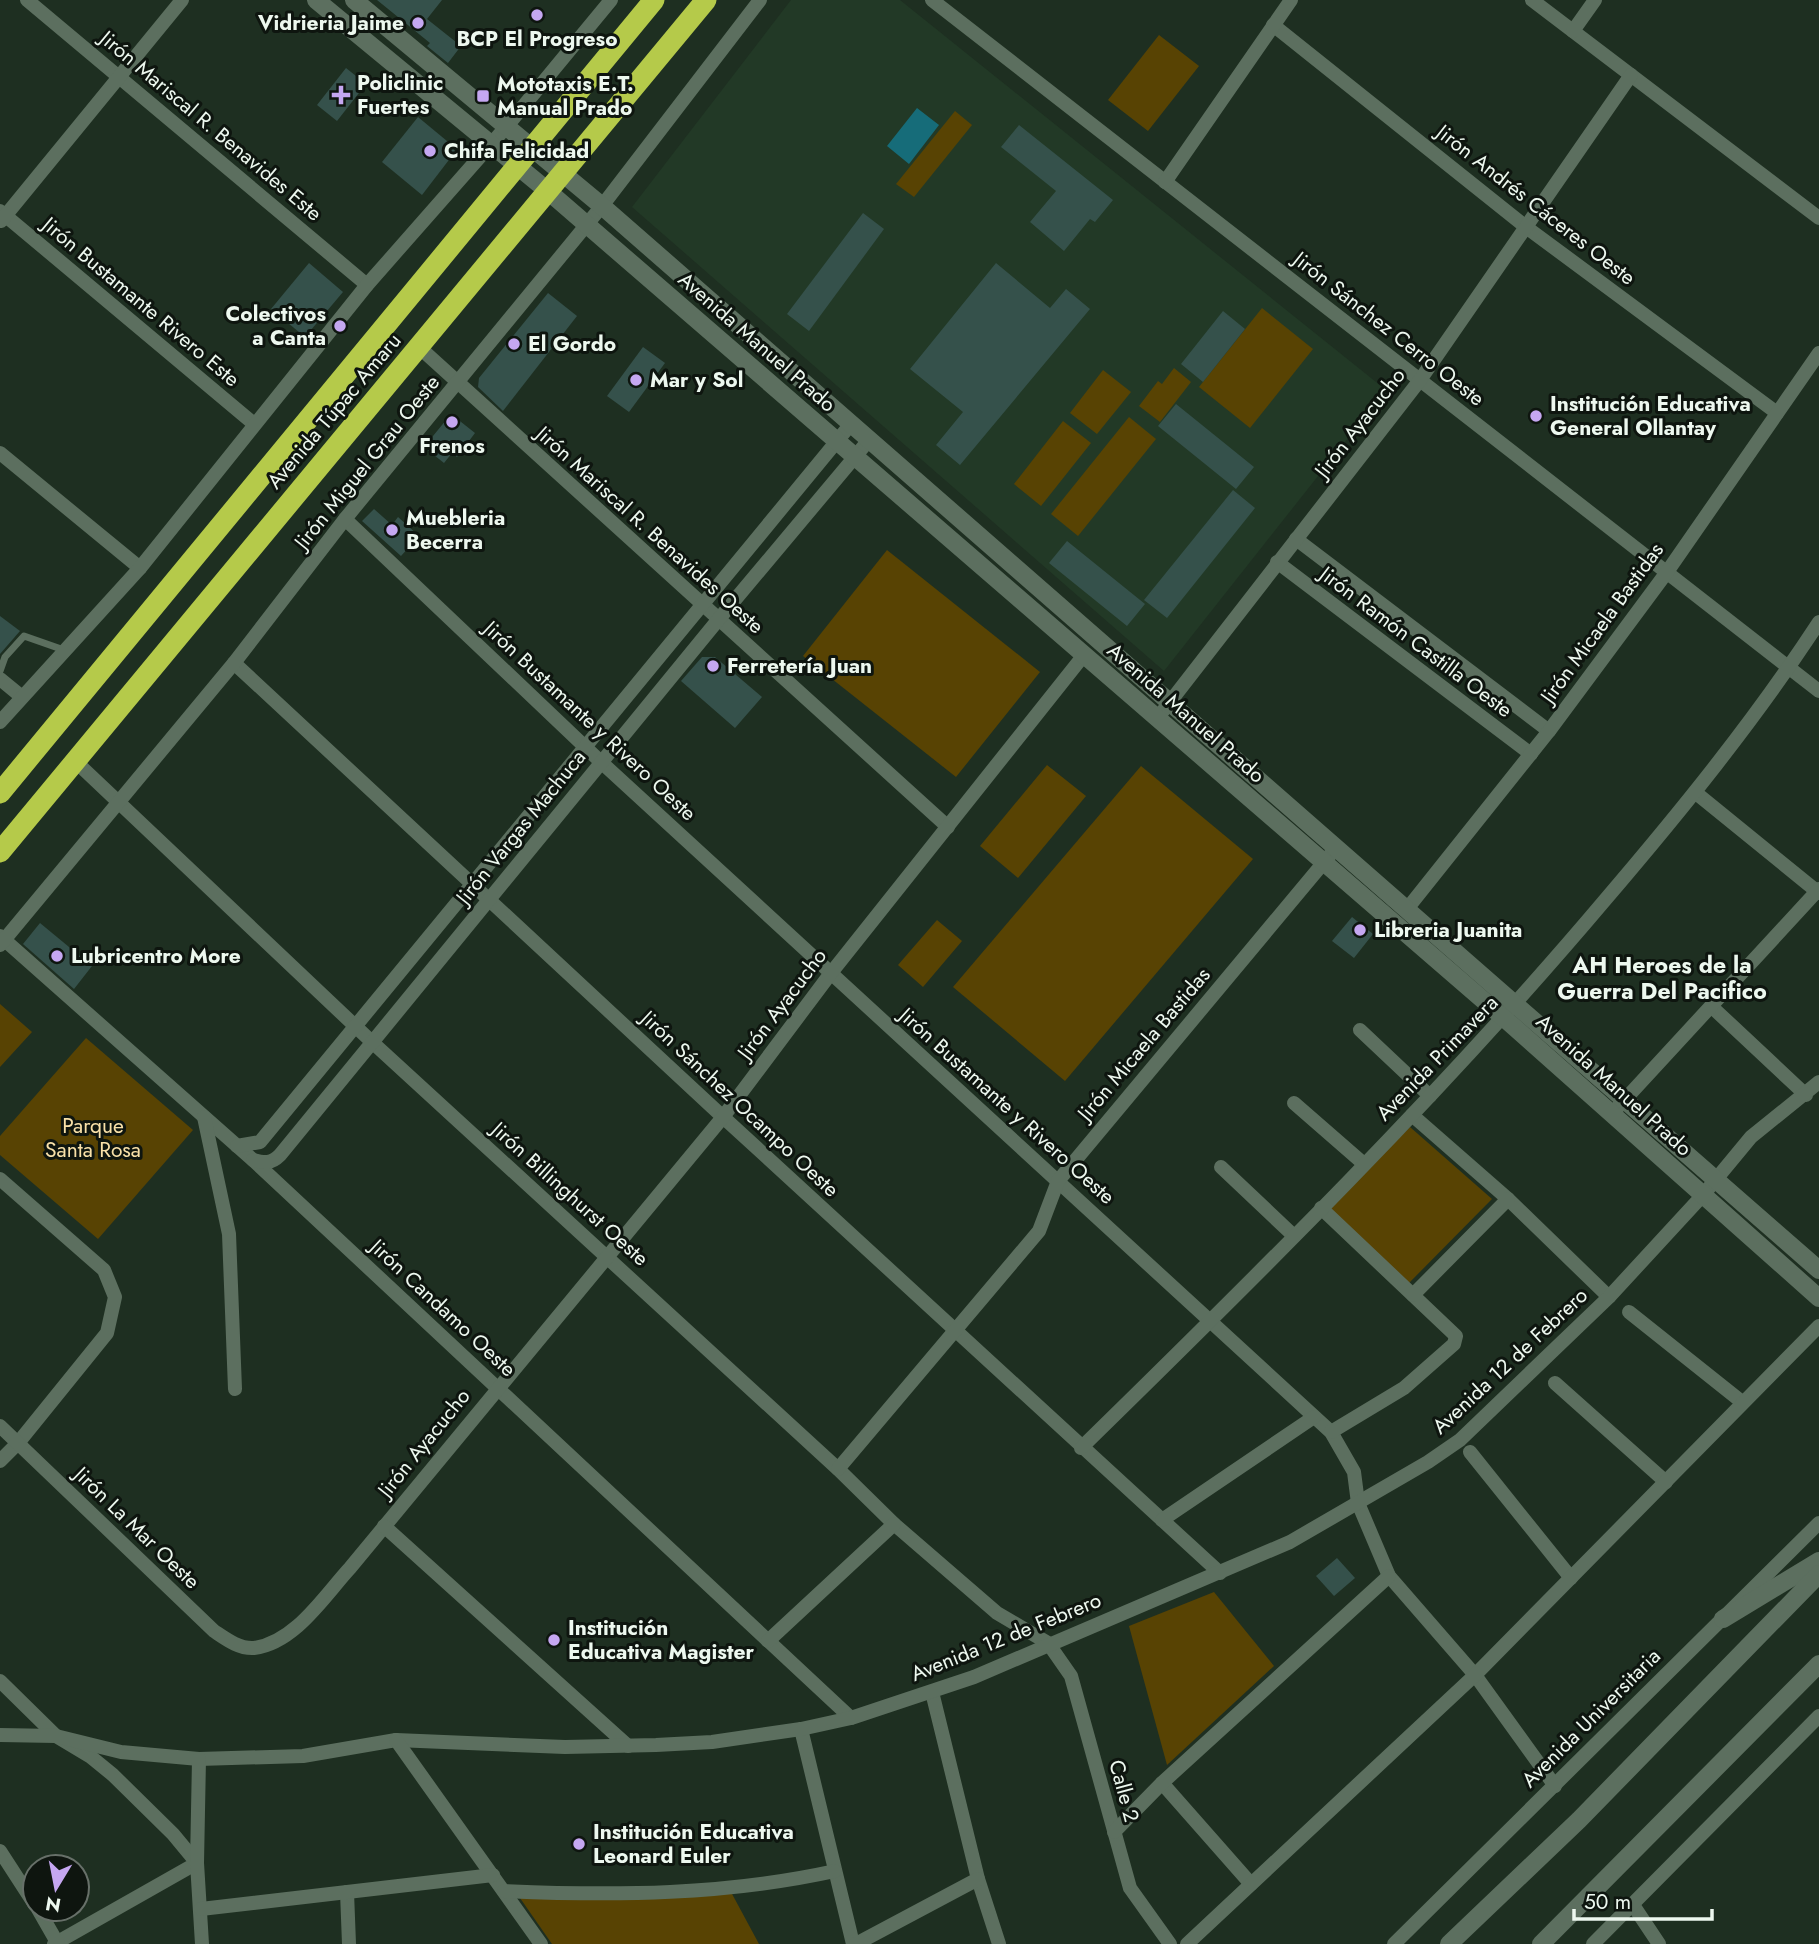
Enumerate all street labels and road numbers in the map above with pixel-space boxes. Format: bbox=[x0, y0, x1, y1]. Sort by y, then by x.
street label: Jirón Mariscal R. Benavides Este bbox=[91, 22, 329, 228]
street label: Jirón Andrés Cáceres Oeste bbox=[1428, 116, 1642, 292]
street label: Jirón Bustamante Rivero Este bbox=[33, 208, 246, 394]
street label: Jirón Sánchez Cerro Oeste bbox=[1285, 243, 1491, 413]
street label: Avenida Manuel Prado bbox=[672, 265, 842, 419]
street label: Avenida Túpac Amaru bbox=[260, 327, 408, 495]
street label: Jirón Ayacucho bbox=[1306, 362, 1412, 487]
street label: Jirón Miguel Grau Oeste bbox=[285, 368, 447, 558]
street label: Jirón Mariscal R. Benavides Oeste bbox=[527, 417, 771, 641]
street label: Jirón Micaela Bastidas bbox=[1532, 536, 1671, 712]
street label: Jirón Ramón Castilla Oeste bbox=[1311, 558, 1519, 725]
street label: Jirón Bustamante y Rivero Oeste bbox=[475, 612, 703, 828]
street label: Avenida Manuel Prado bbox=[1101, 636, 1271, 790]
street label: Jirón Vargas Machuca bbox=[447, 743, 593, 913]
street label: Jirón Ayacucho bbox=[729, 942, 834, 1068]
street label: Jirón Micaela Bastidas bbox=[1069, 961, 1217, 1130]
street label: Avenida Primavera bbox=[1369, 988, 1505, 1128]
street label: Jirón Bustamante y Rivero Oeste bbox=[890, 999, 1122, 1211]
street label: Jirón Sánchez Ocampo Oeste bbox=[632, 1002, 846, 1204]
street label: Avenida Manuel Prado bbox=[1530, 1007, 1698, 1163]
street label: Jirón Billinghurst Oeste bbox=[483, 1113, 655, 1273]
street label: Jirón Candamo Oeste bbox=[361, 1230, 523, 1384]
street label: Avenida 12 de Febrero bbox=[1426, 1281, 1594, 1441]
street label: Jirón Ayacucho bbox=[369, 1382, 477, 1506]
street label: Jirón La Mar Oeste bbox=[65, 1458, 207, 1596]
street label: Avenida 12 de Febrero bbox=[906, 1585, 1106, 1689]
street label: Avenida Universitaria bbox=[1515, 1642, 1667, 1794]
street label: Calle 2 bbox=[1101, 1757, 1147, 1825]

